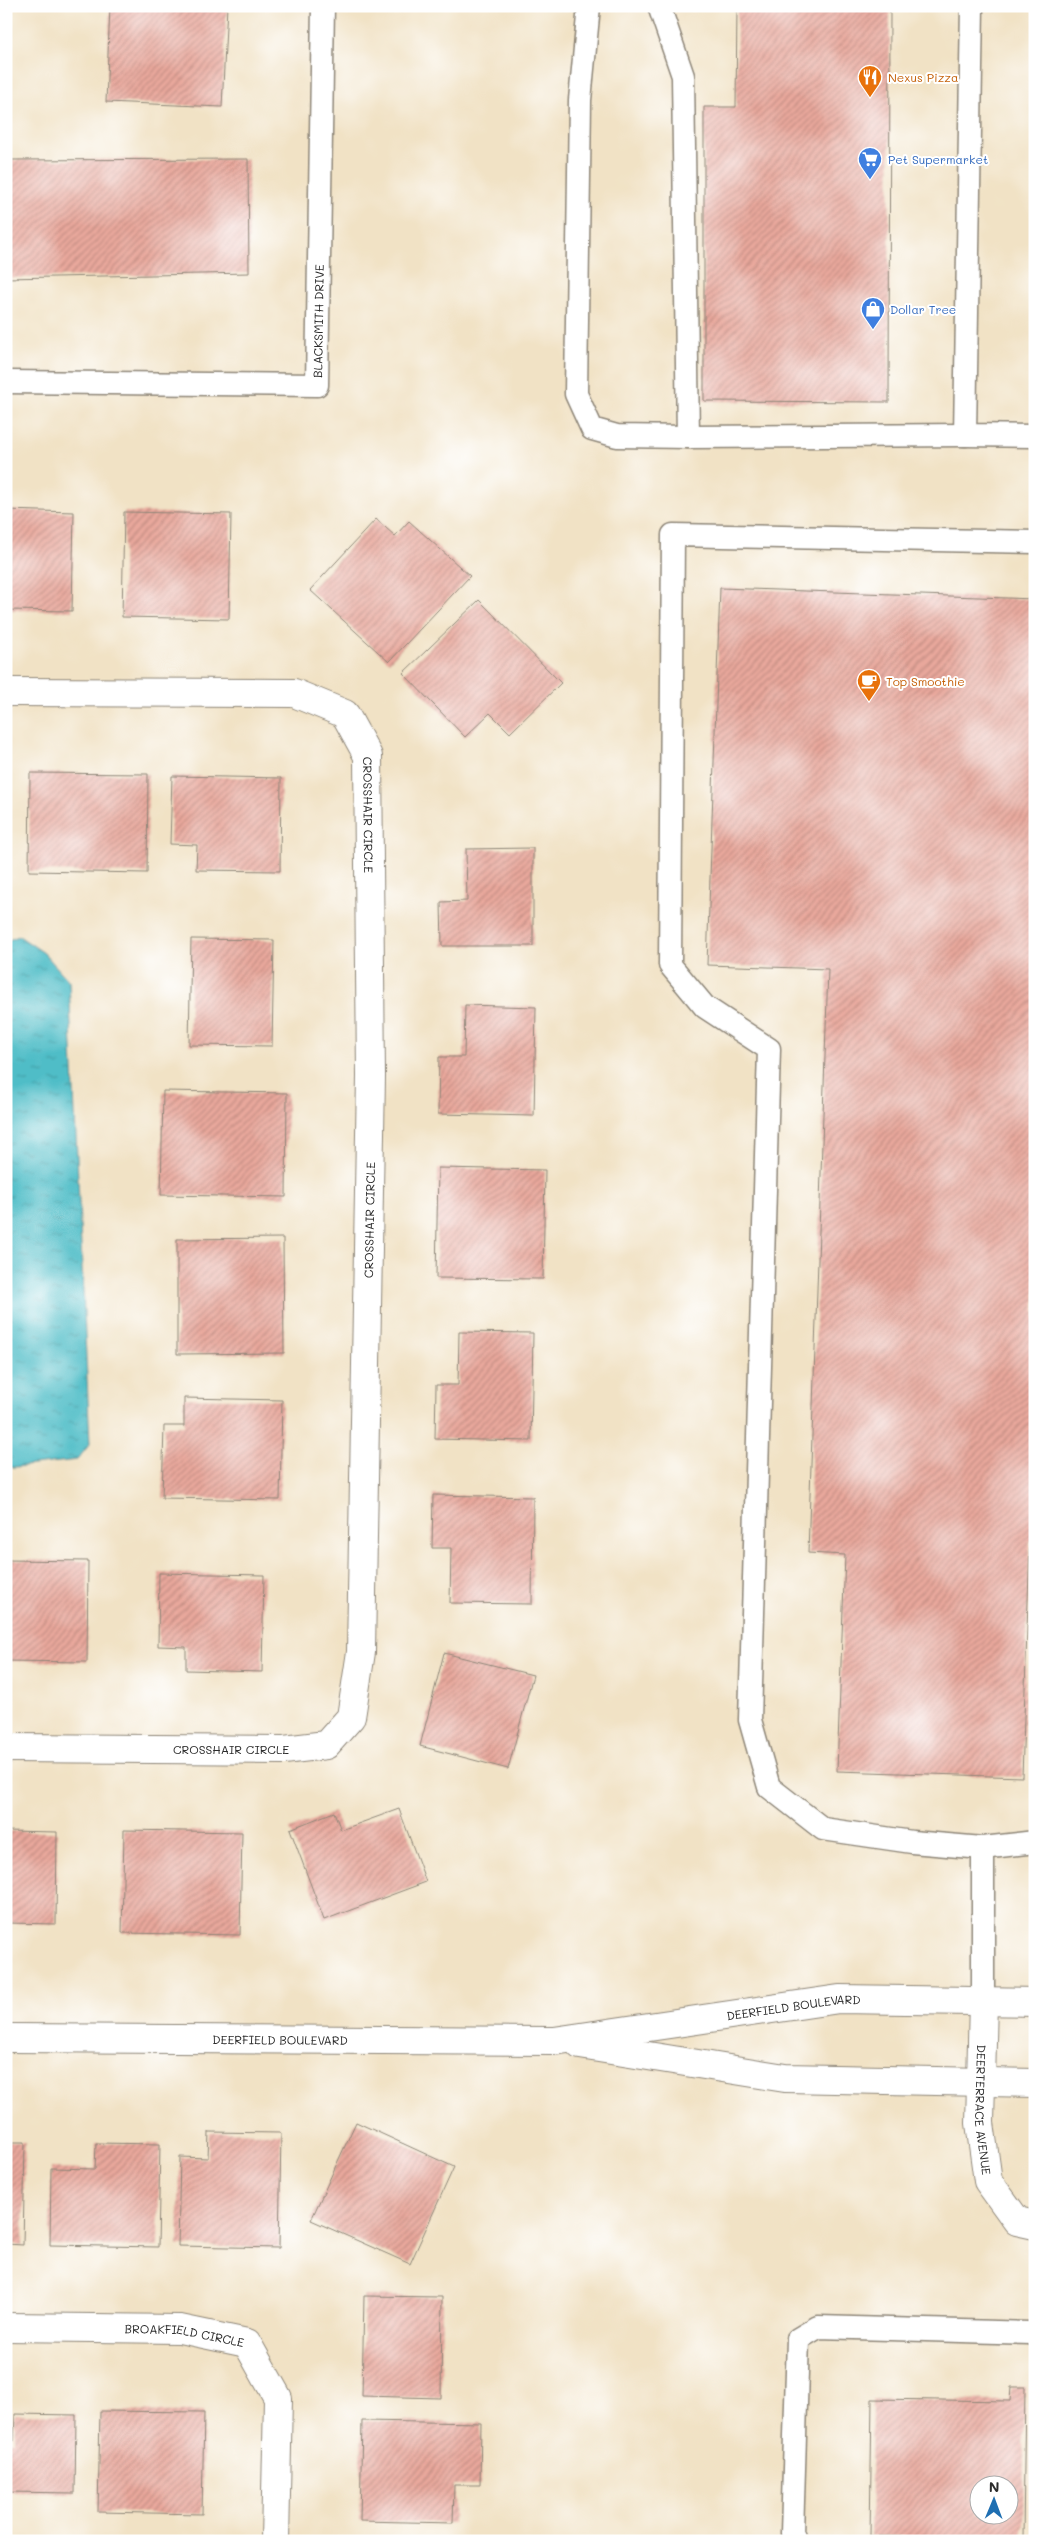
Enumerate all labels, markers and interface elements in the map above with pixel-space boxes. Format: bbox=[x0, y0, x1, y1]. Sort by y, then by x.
restaurant icon: Nexus Pizza bbox=[857, 64, 883, 98]
place label: Nexus Pizza bbox=[888, 69, 958, 85]
supermarket icon: Pet Supermarket bbox=[857, 146, 883, 180]
place label: Pet Supermarket bbox=[888, 151, 988, 167]
street label: BLACKSMITH DRIVE bbox=[309, 264, 327, 378]
shop icon: Dollar Tree bbox=[860, 296, 886, 330]
place label: Dollar Tree bbox=[890, 301, 956, 317]
cafe icon: Top Smoothie bbox=[856, 668, 882, 702]
place label: Top Smoothie bbox=[886, 673, 965, 689]
street label: CROSSHAIR CIRCLE bbox=[360, 757, 377, 873]
street label: CROSSHAIR CIRCLE bbox=[360, 1162, 378, 1278]
street label: CROSSHAIR CIRCLE bbox=[173, 1741, 289, 1757]
street label: DEERFIELD BOULEVARD bbox=[725, 1991, 861, 2024]
street label: DEERFIELD BOULEVARD bbox=[212, 2031, 348, 2048]
street label: DEERTERRACE AVENUE bbox=[972, 2045, 995, 2176]
street label: BROAKFIELD CIRCLE bbox=[124, 2320, 246, 2350]
north arrow bbox=[968, 2474, 1018, 2524]
text: N bbox=[989, 2477, 1000, 2496]

